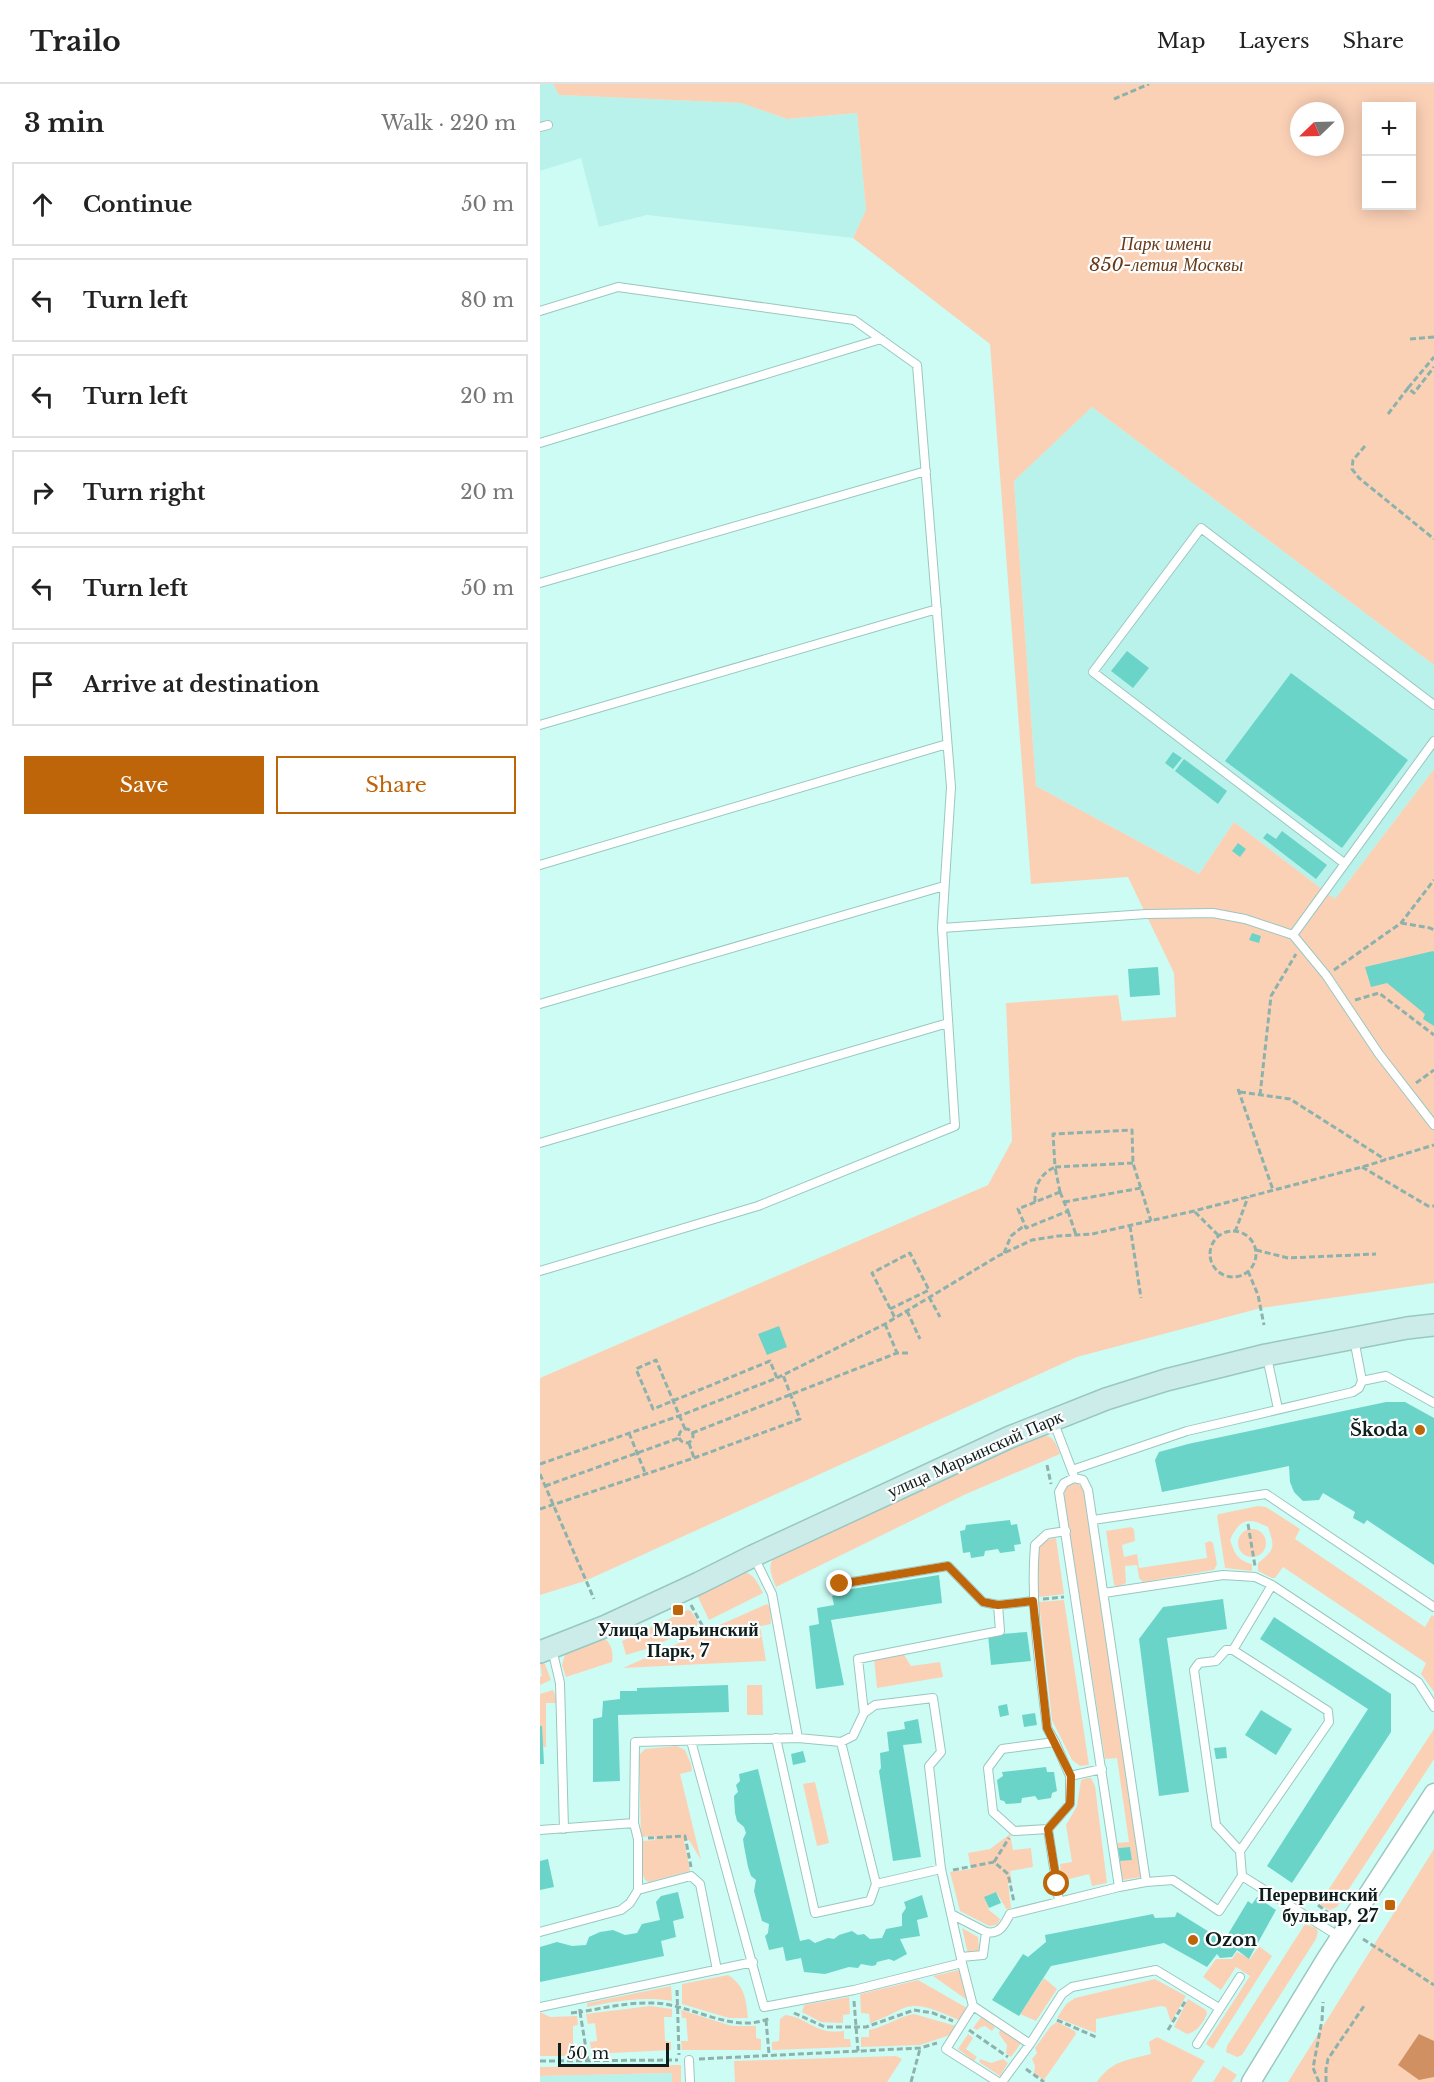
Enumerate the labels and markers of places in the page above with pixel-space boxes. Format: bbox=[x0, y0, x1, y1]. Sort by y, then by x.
place label: Škoda bbox=[1350, 1418, 1409, 1441]
marker: Škoda bbox=[1413, 1423, 1427, 1437]
marker: Улица Марьинский Парк, 7 bbox=[671, 1603, 685, 1617]
place label: Улица Марьинский Парк, 7 bbox=[597, 1619, 759, 1662]
place label: Перервинский бульвар, 27 bbox=[1258, 1884, 1379, 1927]
marker: Перервинский бульвар, 27 bbox=[1383, 1898, 1397, 1912]
place label: Ozon bbox=[1205, 1929, 1257, 1951]
marker: Ozon bbox=[1186, 1933, 1200, 1947]

